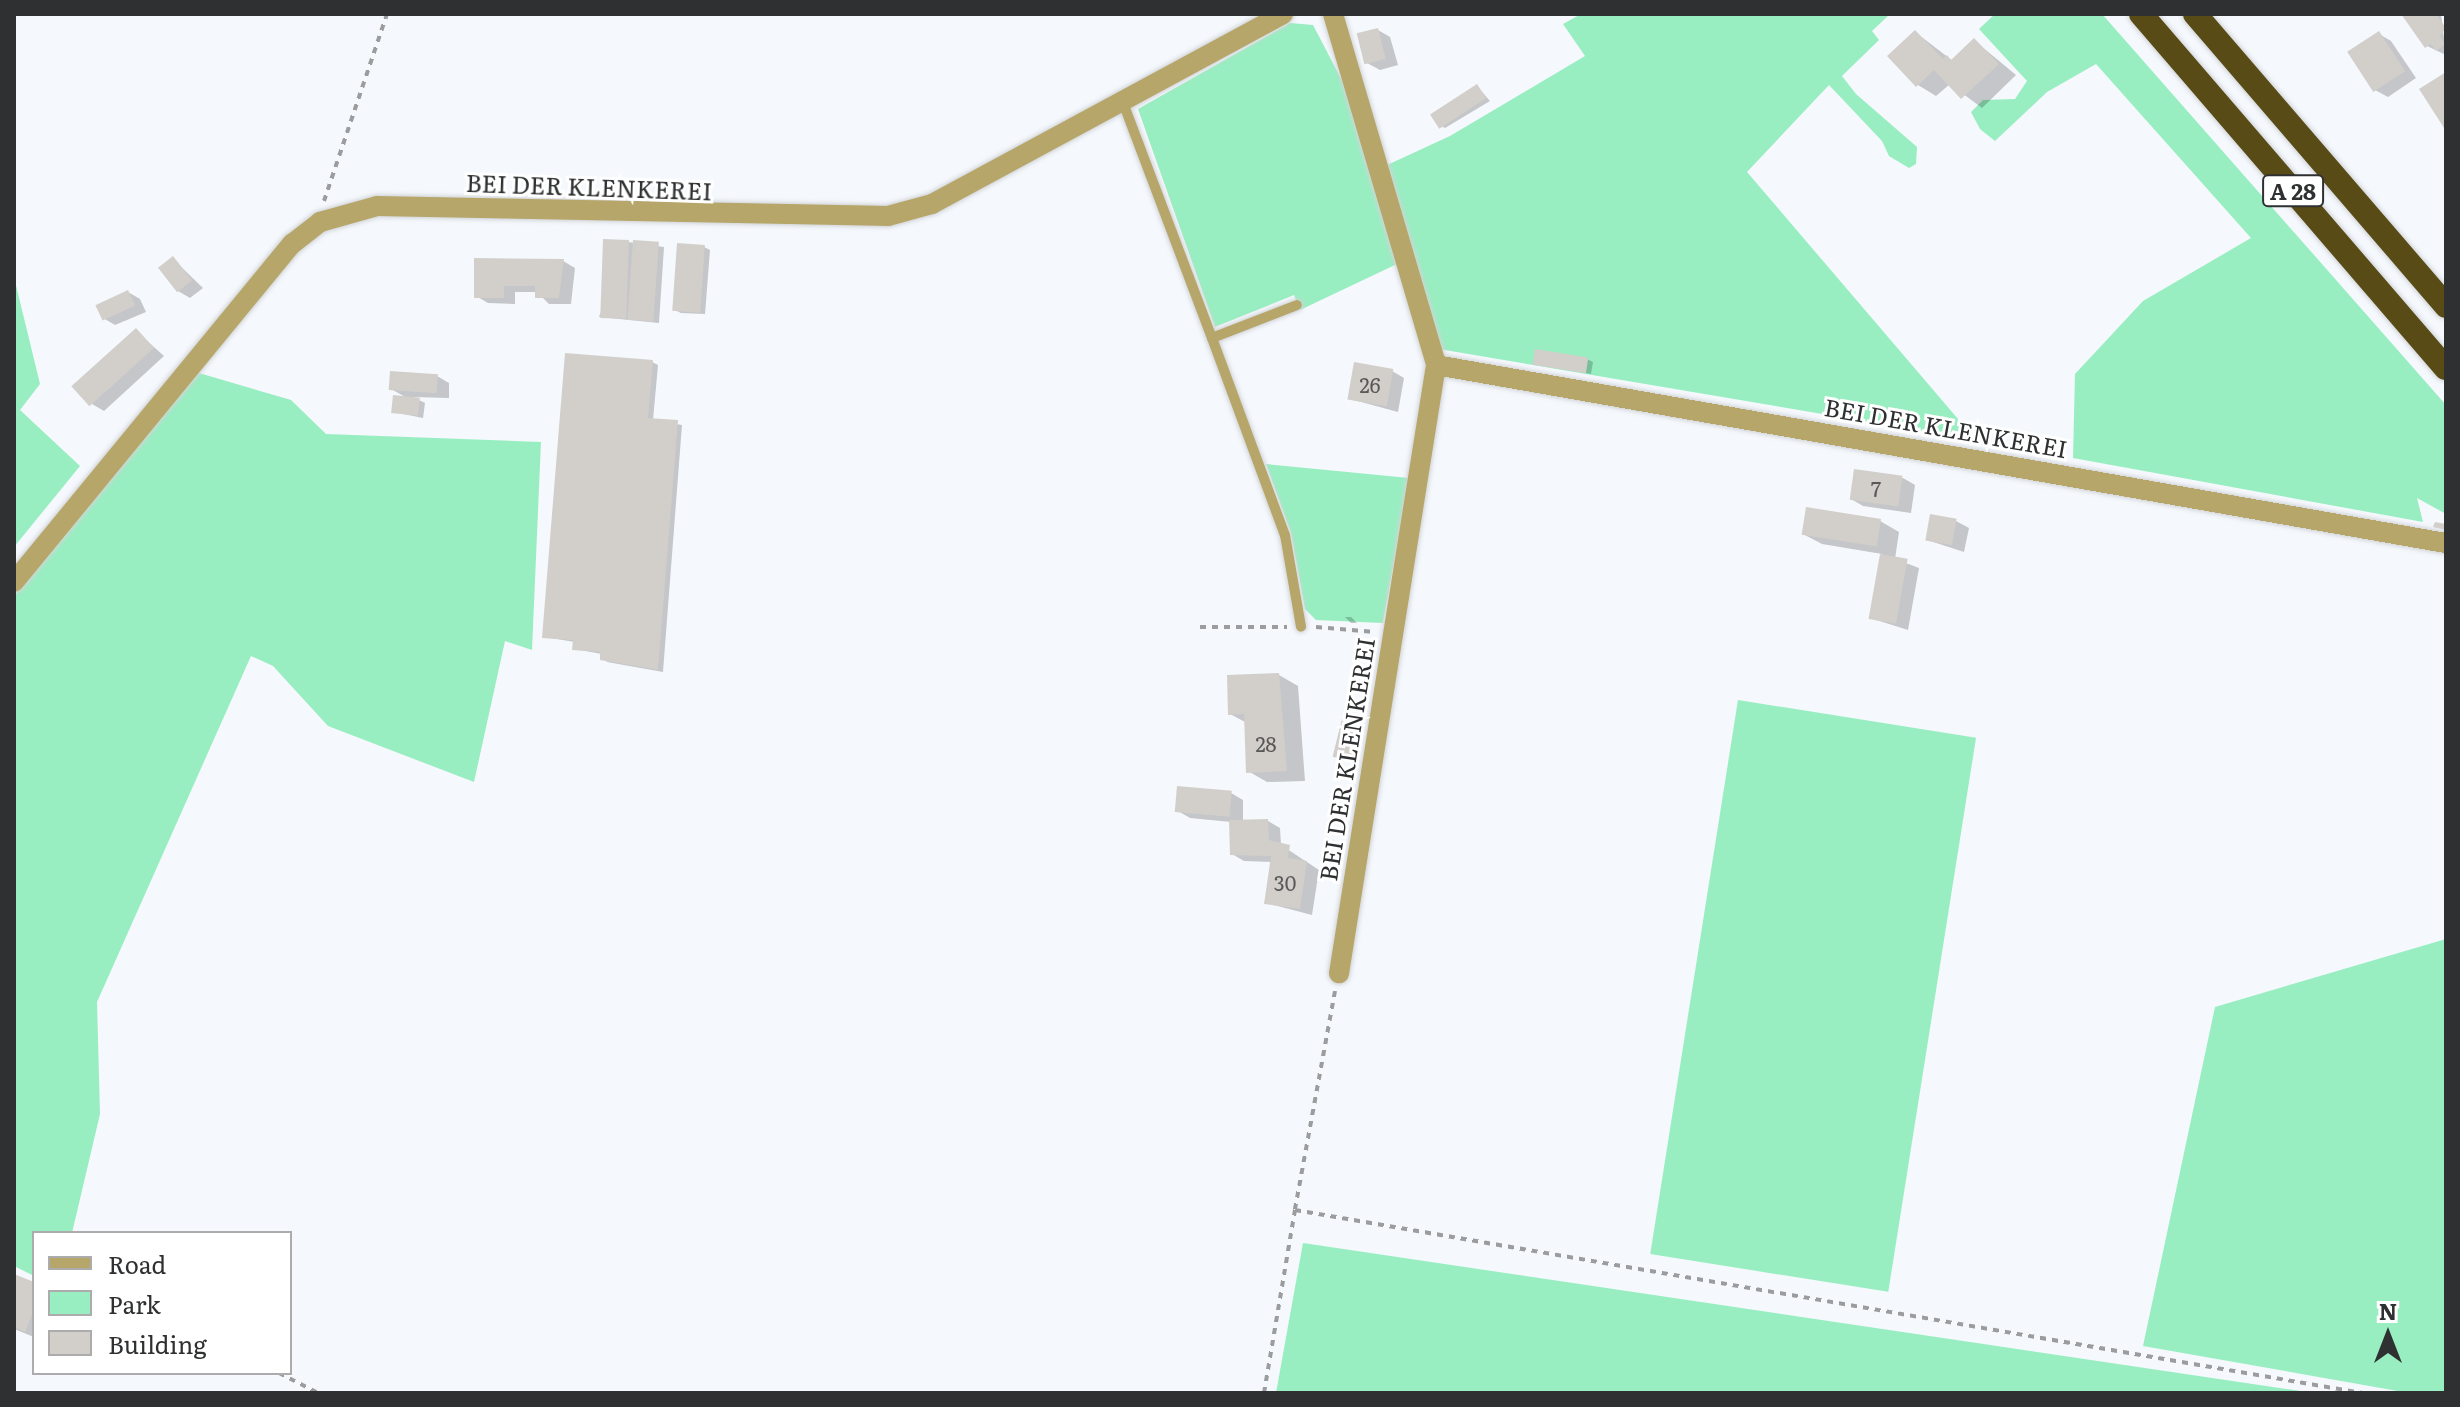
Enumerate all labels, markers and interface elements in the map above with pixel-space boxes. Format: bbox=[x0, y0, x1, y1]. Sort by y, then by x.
street label: BEI DER KLENKEREI bbox=[465, 167, 713, 205]
road number: A 28 bbox=[2261, 173, 2325, 209]
house number: 26 bbox=[1360, 372, 1380, 396]
street label: BEI DER KLENKEREI bbox=[1822, 391, 2070, 463]
house number: 7 bbox=[1871, 476, 1881, 500]
street label: BEI DER KLENKEREI bbox=[1313, 635, 1379, 883]
house number: 28 bbox=[1255, 731, 1277, 755]
house number: 30 bbox=[1274, 870, 1296, 894]
legend bbox=[32, 1231, 292, 1375]
text: Road bbox=[108, 1246, 166, 1281]
text: Park bbox=[108, 1286, 161, 1321]
text: N bbox=[2379, 1294, 2397, 1327]
north arrow bbox=[2348, 1295, 2428, 1375]
text: Building bbox=[108, 1326, 207, 1361]

